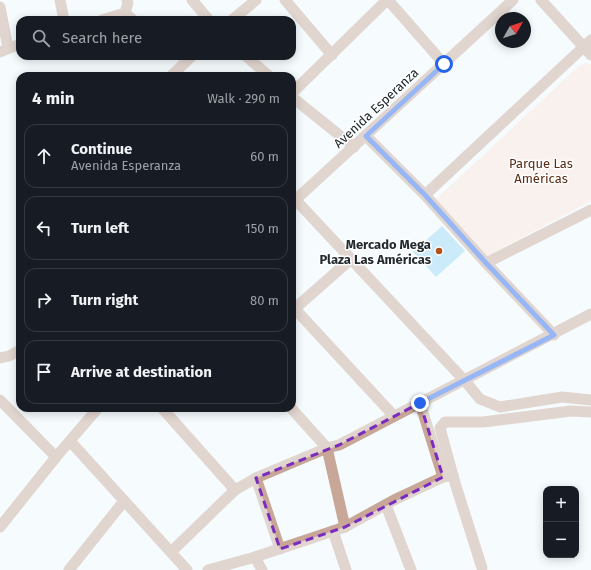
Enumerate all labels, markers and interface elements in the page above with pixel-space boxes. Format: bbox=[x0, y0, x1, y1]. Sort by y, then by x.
north arrow bbox=[495, 12, 531, 48]
search box bbox=[16, 16, 296, 60]
icon: search bbox=[30, 27, 52, 49]
text: Search here bbox=[62, 29, 142, 47]
route start bbox=[435, 55, 453, 73]
street label: Avenida Esperanza bbox=[331, 65, 421, 151]
text: 4 min bbox=[32, 88, 75, 109]
text: Walk · 290 m bbox=[207, 91, 280, 106]
text: Continue bbox=[71, 140, 132, 158]
icon: ahead bbox=[33, 145, 55, 167]
text: 60 m bbox=[250, 149, 279, 164]
park label: Parque Las Américas bbox=[509, 156, 573, 186]
text: Avenida Esperanza bbox=[71, 158, 181, 173]
icon: left bbox=[33, 217, 55, 239]
text: Turn left bbox=[71, 219, 129, 237]
text: 150 m bbox=[245, 221, 279, 236]
place label: Mercado Mega Plaza Las Américas bbox=[319, 237, 432, 267]
marker: Mercado Mega Plaza Las Américas bbox=[434, 246, 444, 256]
icon: right bbox=[33, 289, 55, 311]
text: Turn right bbox=[71, 291, 138, 309]
text: 80 m bbox=[250, 293, 279, 308]
icon: arrive bbox=[33, 361, 55, 383]
text: Arrive at destination bbox=[71, 363, 212, 381]
route end bbox=[411, 394, 429, 412]
map controls bbox=[543, 486, 579, 558]
button: + bbox=[543, 486, 579, 522]
button: − bbox=[543, 522, 579, 558]

